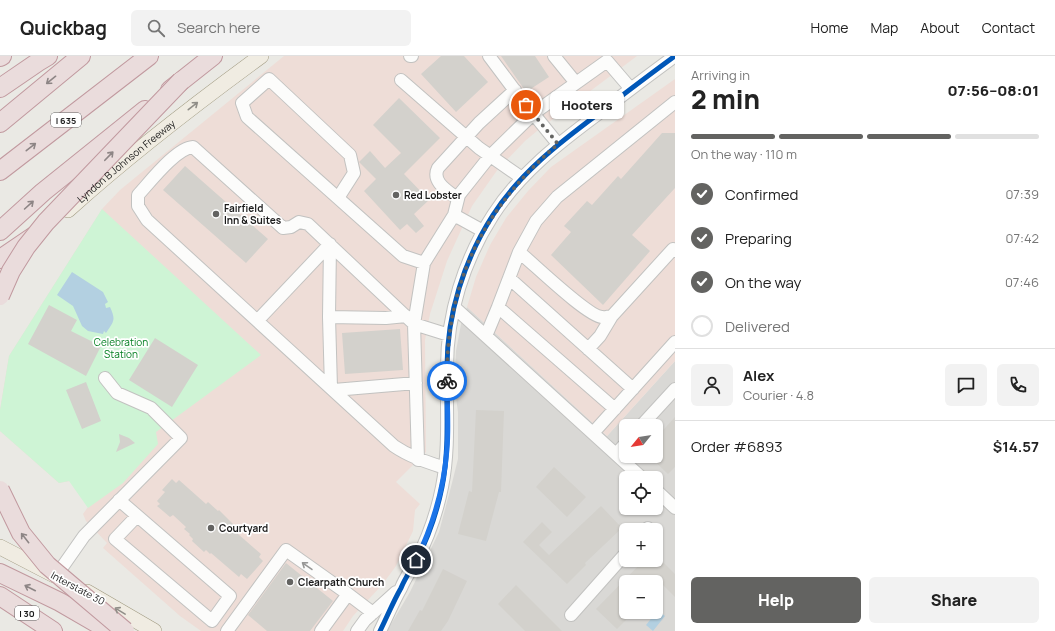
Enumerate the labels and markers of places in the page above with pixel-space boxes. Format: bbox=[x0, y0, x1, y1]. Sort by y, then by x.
pin bbox=[509, 88, 543, 122]
callout: Hooters bbox=[550, 91, 624, 119]
place label: Red Lobster bbox=[404, 188, 462, 202]
marker: Red Lobster bbox=[391, 190, 401, 200]
place label: Fairfield Inn & Suites bbox=[224, 201, 282, 227]
marker: Fairfield Inn & Suites bbox=[211, 209, 221, 219]
place label: Courtyard bbox=[219, 521, 268, 535]
marker: Courtyard bbox=[206, 523, 216, 533]
pin bbox=[399, 543, 433, 577]
place label: Clearpath Church bbox=[298, 575, 384, 589]
marker: Clearpath Church bbox=[285, 577, 295, 587]

